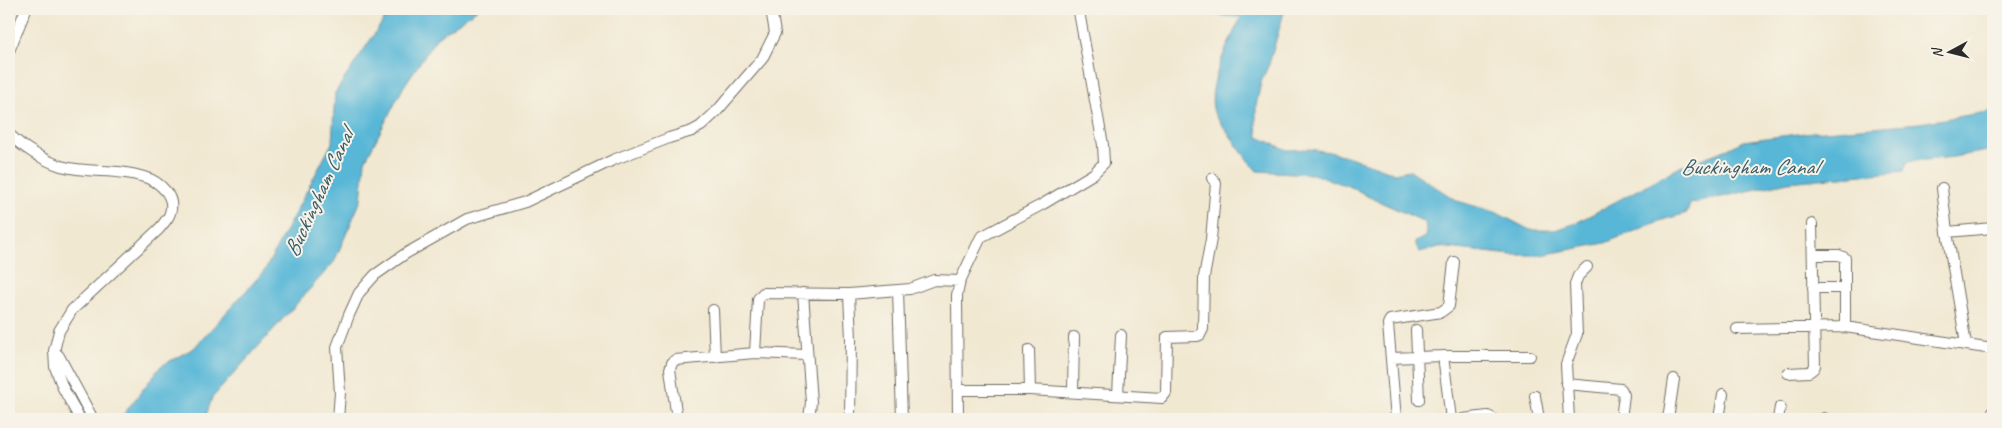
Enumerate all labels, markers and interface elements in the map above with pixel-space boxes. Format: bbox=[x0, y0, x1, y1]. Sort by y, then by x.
north arrow bbox=[1924, 28, 1974, 78]
text: N bbox=[1928, 46, 1947, 59]
water label: Buckingham Canal bbox=[277, 119, 363, 261]
water label: Buckingham Canal bbox=[1681, 153, 1824, 181]

